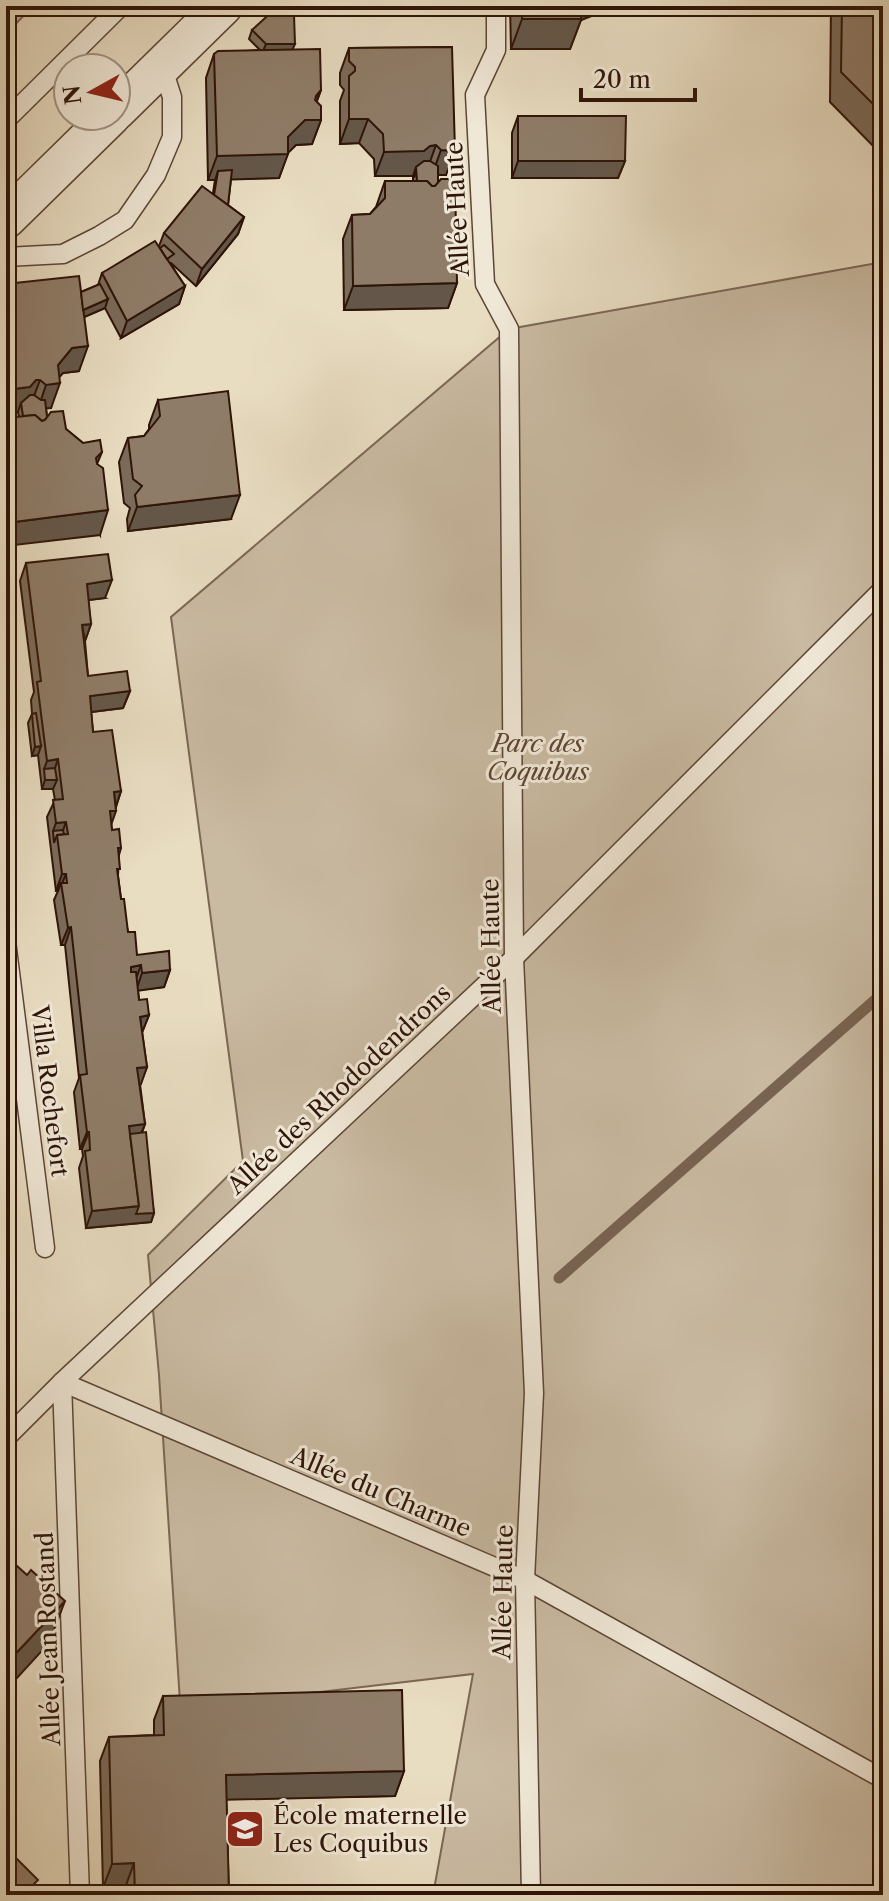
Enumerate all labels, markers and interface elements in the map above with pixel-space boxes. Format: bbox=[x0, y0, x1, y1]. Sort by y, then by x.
north arrow bbox=[52, 52, 132, 132]
scale bar bbox=[581, 52, 695, 102]
text: 20 m bbox=[593, 65, 651, 94]
text: N bbox=[58, 83, 87, 106]
street label: Allée Haute bbox=[439, 141, 475, 278]
park label: Parc des Coquibus bbox=[487, 729, 590, 786]
street label: Allée Haute bbox=[475, 878, 507, 1015]
street label: Allée des Rhododendrons bbox=[221, 978, 457, 1201]
street label: Villa Rochefort bbox=[25, 1003, 75, 1179]
street label: Allée du Charme bbox=[285, 1441, 476, 1543]
street label: Allée Haute bbox=[487, 1524, 519, 1661]
street label: Allée Jean Rostand bbox=[30, 1531, 66, 1748]
place label: École maternelle Les Coquibus bbox=[273, 1801, 467, 1858]
school or university icon: École maternelle Les Coquibus bbox=[224, 1808, 266, 1850]

